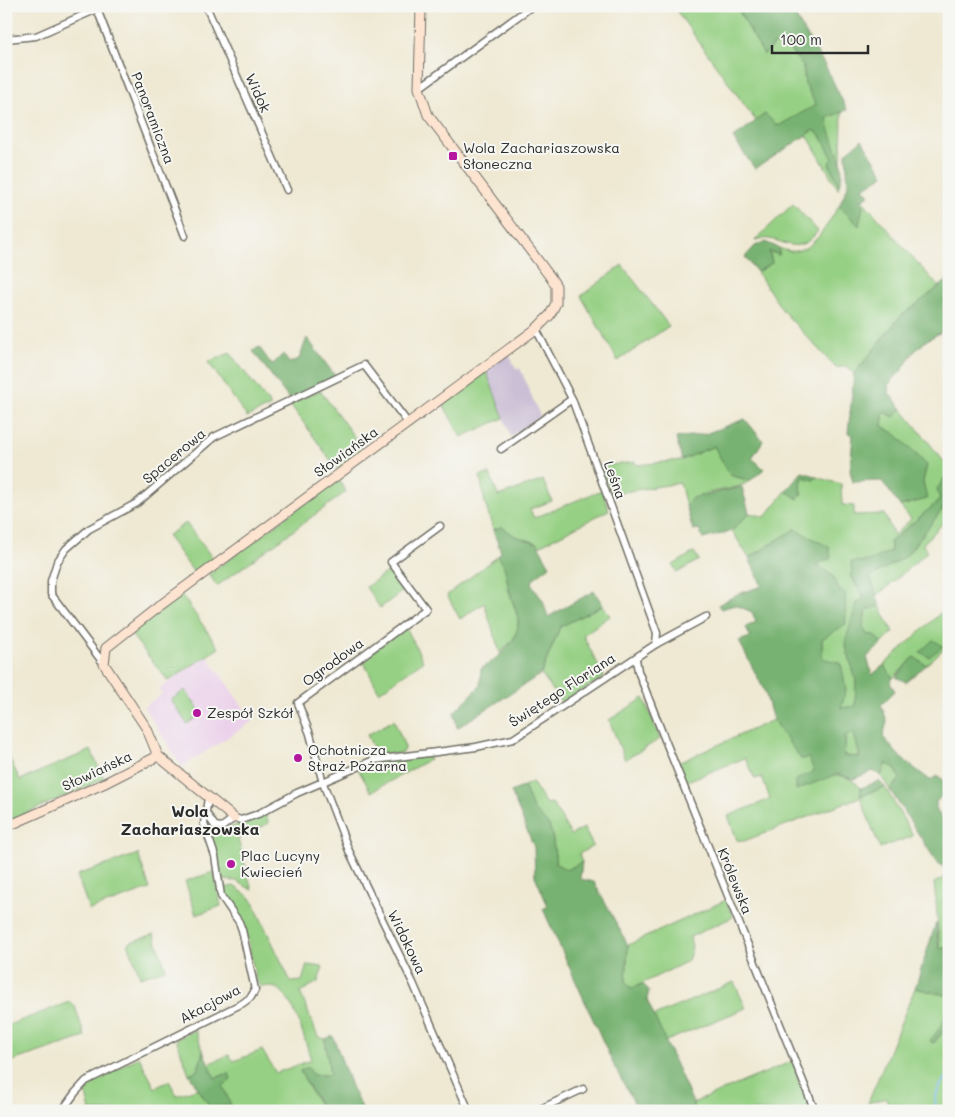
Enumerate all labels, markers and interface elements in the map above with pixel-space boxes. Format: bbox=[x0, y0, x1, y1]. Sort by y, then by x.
scale bar bbox=[772, 22, 869, 54]
text: 100 m bbox=[780, 29, 822, 49]
street label: Panoramiczna bbox=[127, 69, 180, 167]
street label: Widok bbox=[241, 70, 276, 115]
place label: Wola Zachariaszowska Słoneczna bbox=[463, 138, 620, 173]
marker: Wola Zachariaszowska Słoneczna bbox=[447, 150, 459, 162]
street label: Słowiańska bbox=[310, 422, 382, 481]
street label: Spacerowa bbox=[138, 424, 209, 488]
street label: Leśna bbox=[600, 458, 631, 502]
street label: Ogrodowa bbox=[298, 633, 367, 690]
street label: Świętego Floriana bbox=[505, 648, 619, 731]
place label: Zespół Szkół bbox=[207, 703, 294, 722]
marker: Zespół Szkół bbox=[191, 707, 203, 719]
place label: Ochotnicza Straż Pożarna bbox=[308, 740, 407, 775]
street label: Słowiańska bbox=[59, 746, 135, 795]
marker: Ochotnicza Straż Pożarna bbox=[292, 752, 304, 764]
district label: Wola Zachariaszowska bbox=[120, 800, 260, 839]
street label: Królewska bbox=[714, 845, 757, 917]
place label: Plac Lucyny Kwiecień bbox=[241, 846, 320, 881]
marker: Plac Lucyny Kwiecień bbox=[225, 858, 237, 870]
street label: Widokowa bbox=[384, 907, 431, 977]
street label: Akacjowa bbox=[176, 980, 244, 1028]

